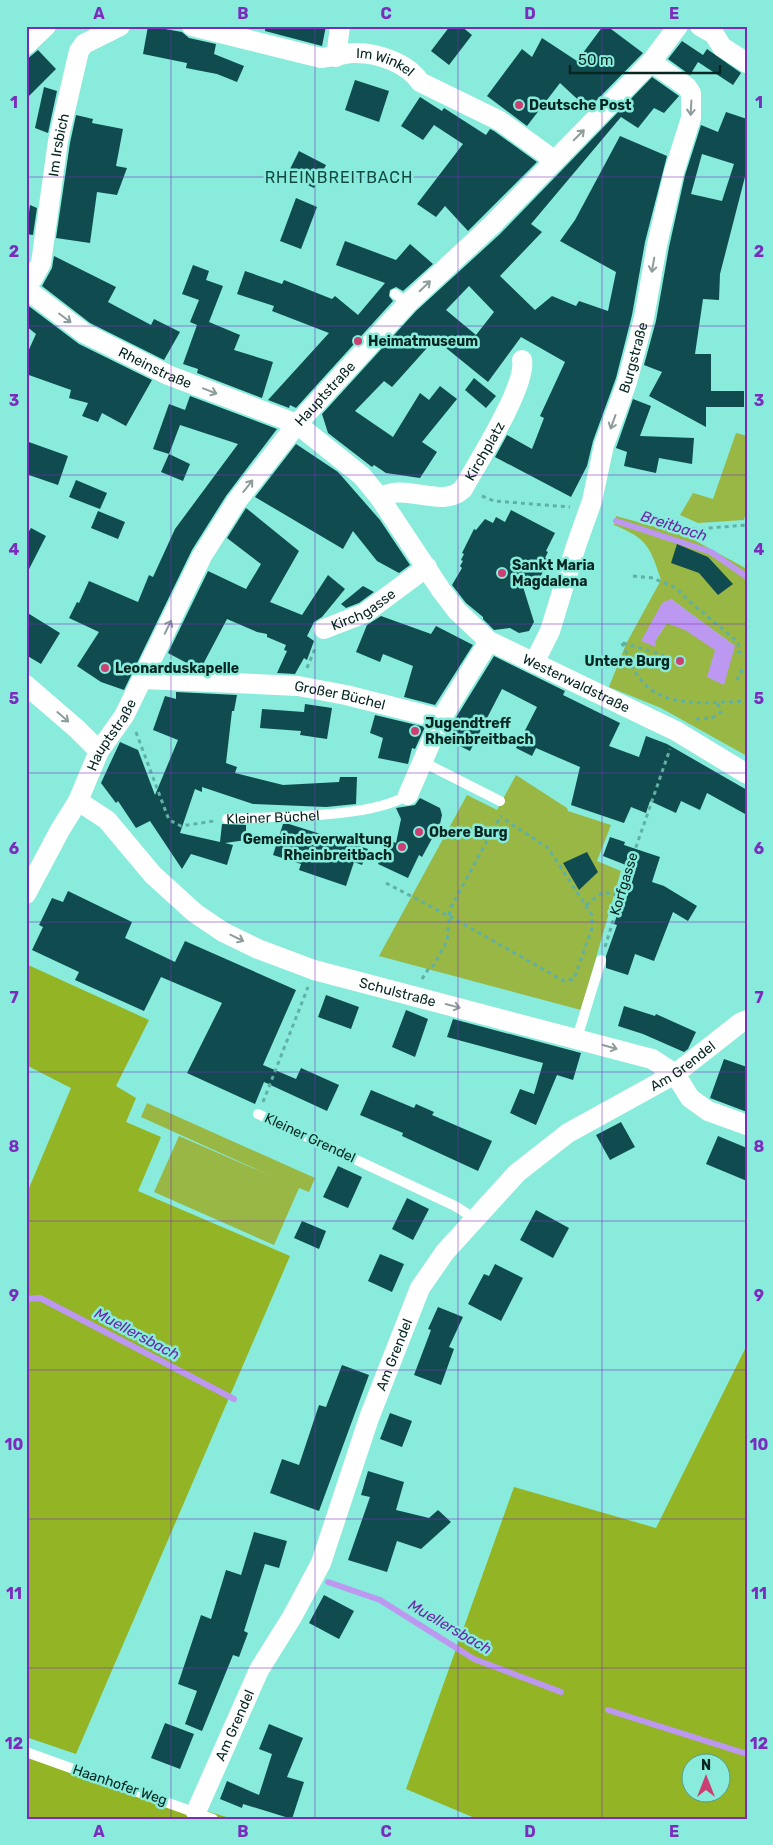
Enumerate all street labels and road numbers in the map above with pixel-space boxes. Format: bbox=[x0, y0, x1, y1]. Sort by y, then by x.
street label: Im Winkel bbox=[356, 44, 418, 80]
street label: Im Irsbich bbox=[45, 112, 73, 178]
street label: Burgstraße bbox=[615, 320, 651, 396]
street label: Rheinstraße bbox=[116, 343, 194, 392]
street label: Hauptstraße bbox=[291, 358, 359, 429]
street label: Kirchplatz bbox=[461, 419, 508, 484]
street label: Kirchgasse bbox=[329, 585, 399, 634]
street label: Westerwaldstraße bbox=[520, 650, 633, 716]
street label: Großer Büchel bbox=[293, 677, 387, 713]
street label: Hauptstraße bbox=[83, 696, 140, 773]
street label: Kleiner Büchel bbox=[226, 807, 320, 828]
street label: Korfgasse bbox=[606, 850, 642, 917]
street label: Schulstraße bbox=[357, 974, 438, 1010]
street label: Am Grendel bbox=[647, 1037, 719, 1095]
street label: Kleiner Grendel bbox=[262, 1109, 358, 1167]
street label: Am Grendel bbox=[372, 1316, 416, 1393]
street label: Am Grendel bbox=[211, 1687, 258, 1763]
street label: Haanhofer Weg bbox=[71, 1761, 169, 1809]

